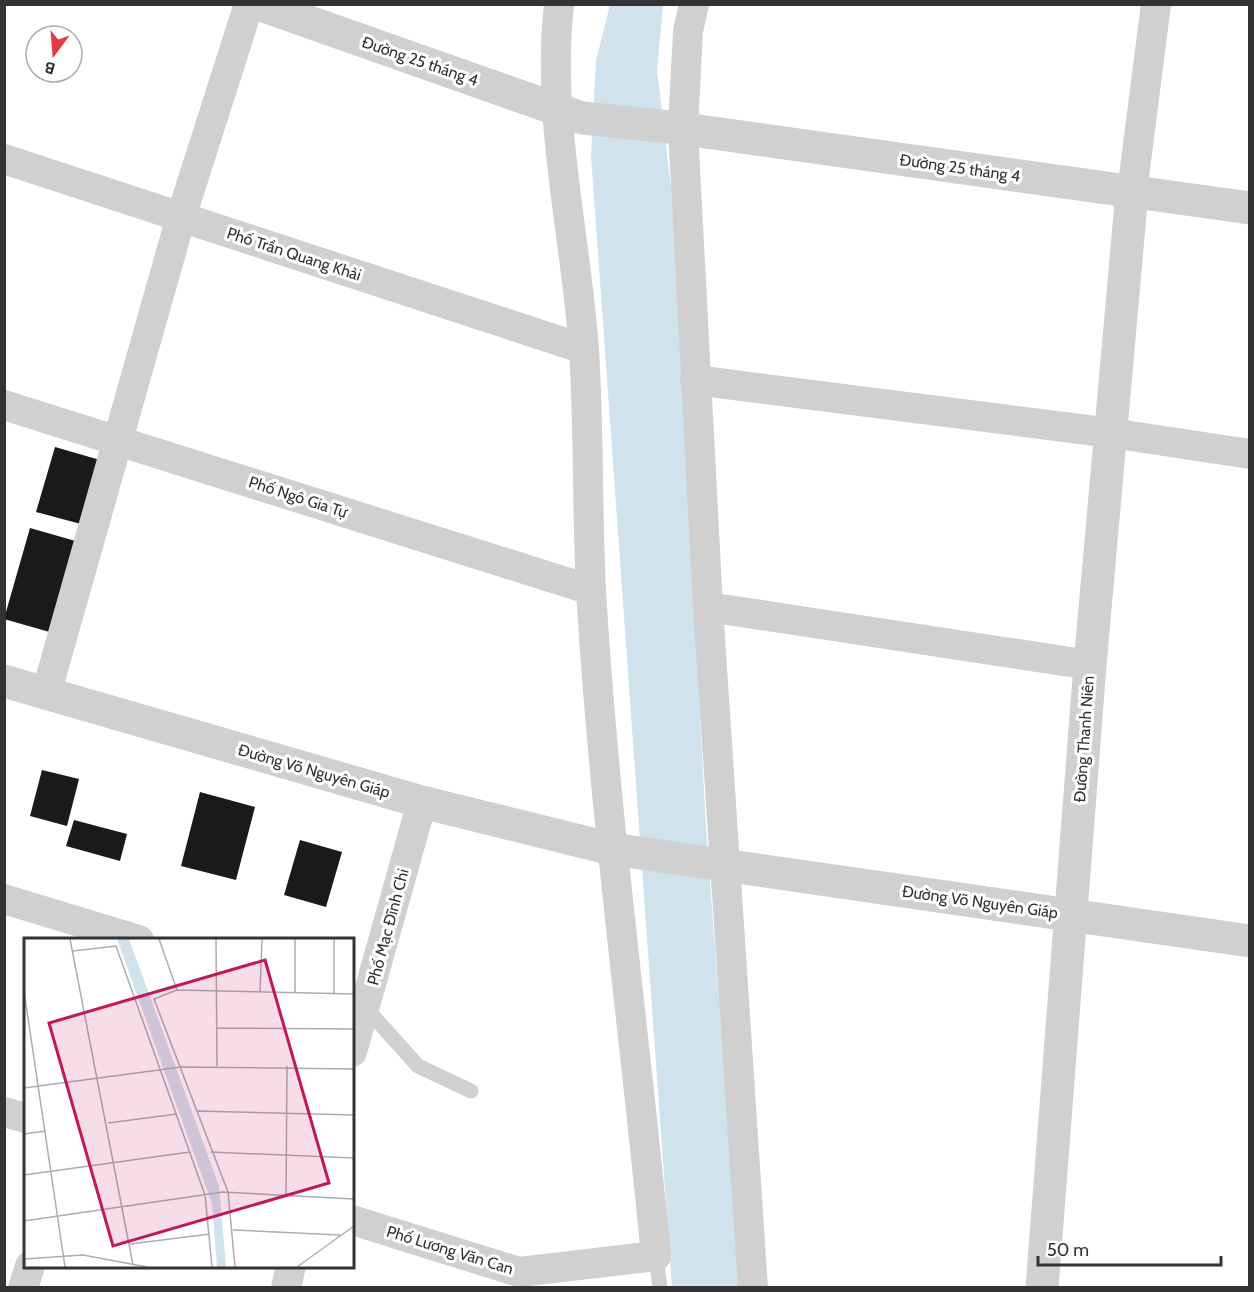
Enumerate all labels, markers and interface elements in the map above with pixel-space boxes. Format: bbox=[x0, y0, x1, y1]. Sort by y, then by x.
north arrow bbox=[24, 24, 84, 84]
street label: Đường 25 tháng 4 bbox=[359, 32, 481, 90]
text: B bbox=[43, 57, 57, 78]
street label: Đường 25 tháng 4 bbox=[899, 150, 1021, 186]
street label: Phố Trần Quang Khải bbox=[224, 223, 364, 285]
street label: Phố Ngô Gia Tự bbox=[246, 472, 351, 522]
street label: Đường Thanh Niên bbox=[1070, 675, 1098, 803]
street label: Đường Võ Nguyên Giáp bbox=[236, 740, 392, 802]
street label: Phố Mạc Đĩnh Chi bbox=[363, 867, 413, 987]
street label: Đường Võ Nguyên Giáp bbox=[901, 882, 1059, 922]
inset map bbox=[24, 938, 354, 1268]
street label: Phố Lương Văn Can bbox=[384, 1222, 516, 1278]
scale bar bbox=[1038, 1229, 1221, 1267]
text: 50 m bbox=[1047, 1239, 1089, 1261]

